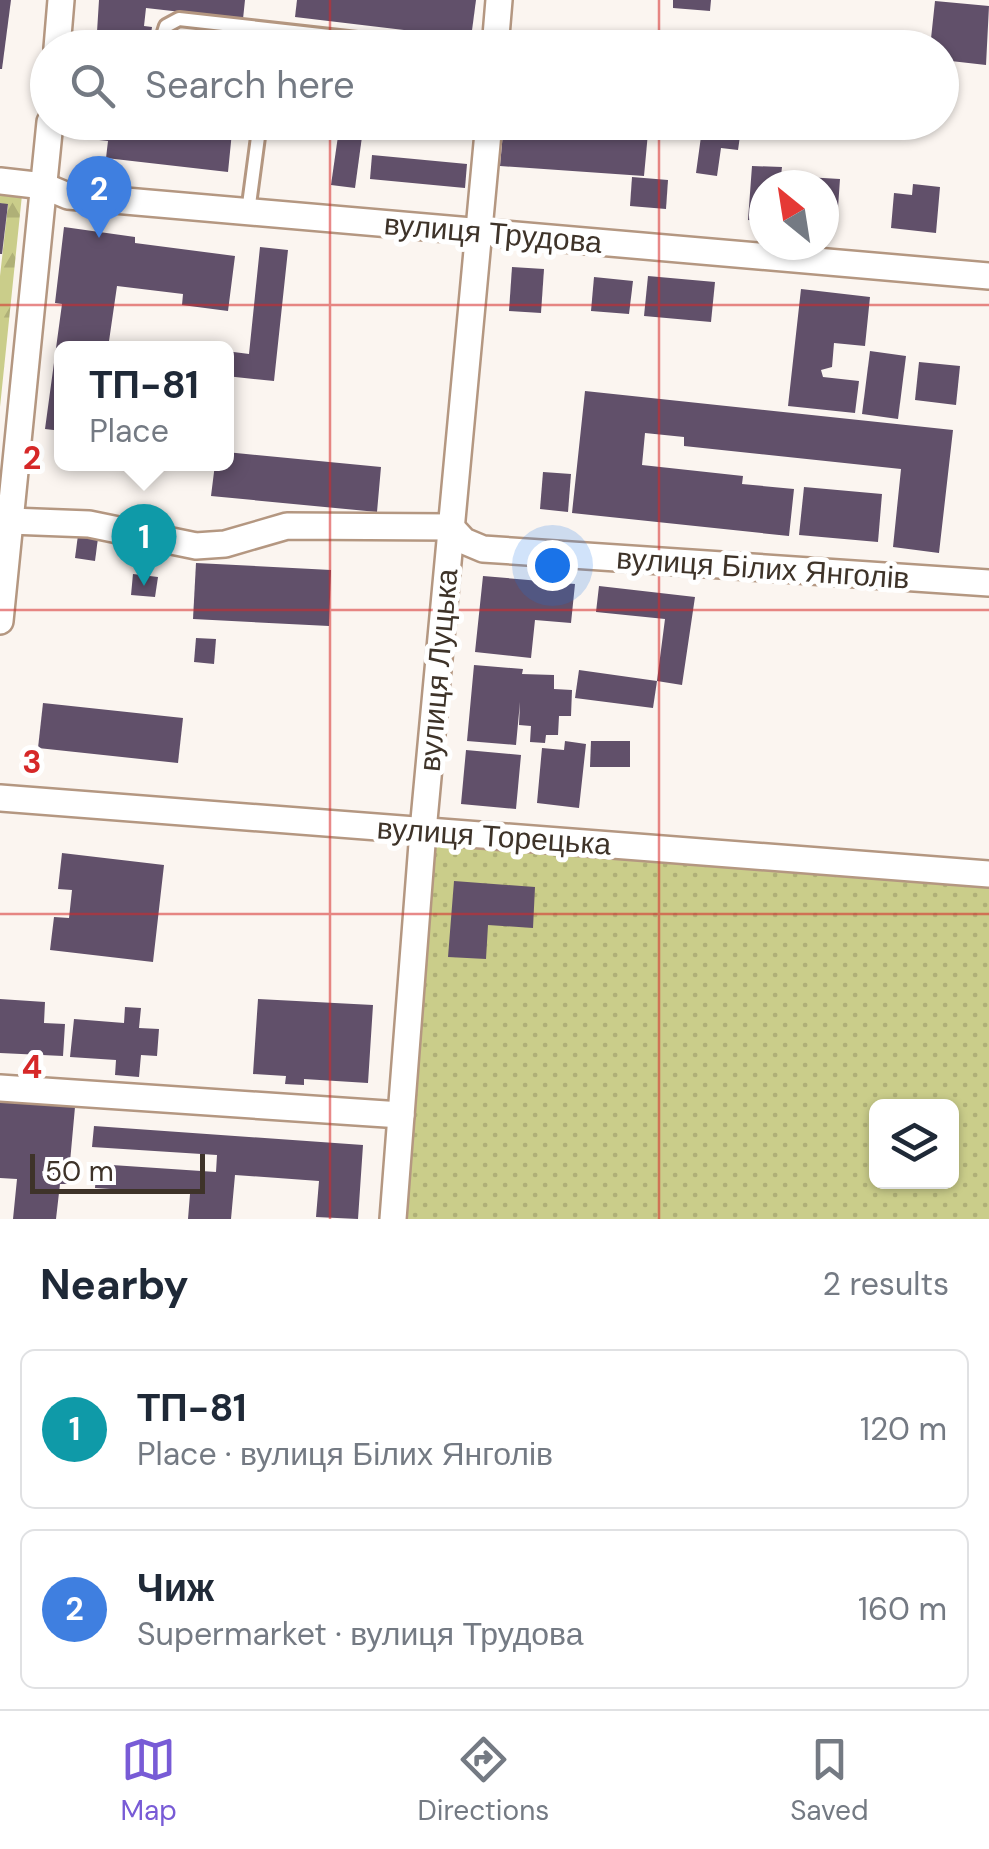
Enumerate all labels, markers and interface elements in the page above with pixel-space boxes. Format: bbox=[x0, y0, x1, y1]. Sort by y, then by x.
search box bbox=[30, 30, 959, 140]
icon: search bbox=[65, 58, 120, 113]
text: Search here bbox=[145, 60, 355, 110]
pin: 2 bbox=[66, 156, 132, 238]
north arrow bbox=[749, 170, 839, 260]
street label: вулиця Трудова bbox=[382, 204, 604, 262]
popup bbox=[54, 341, 234, 471]
text: ТП-81 bbox=[89, 360, 199, 410]
text: Place bbox=[89, 410, 169, 452]
text: 2 bbox=[23, 437, 41, 479]
pin: 1 bbox=[112, 504, 176, 586]
street label: вулиця Білих Янголів bbox=[615, 538, 911, 598]
your location bbox=[527, 540, 578, 591]
street label: вулиця Луцька bbox=[410, 567, 466, 773]
text: 3 bbox=[22, 741, 42, 783]
street label: вулиця Торецька bbox=[376, 808, 613, 864]
text: 4 bbox=[22, 1046, 42, 1088]
map controls bbox=[869, 1099, 959, 1189]
button: layers bbox=[869, 1099, 959, 1189]
scale bar bbox=[30, 1149, 205, 1194]
text: 50 m bbox=[45, 1153, 114, 1190]
text: Nearby bbox=[40, 1257, 189, 1312]
text: 2 results bbox=[823, 1263, 949, 1305]
text: ТП-81 bbox=[137, 1383, 247, 1433]
text: 1 bbox=[69, 1408, 80, 1450]
text: 120 m bbox=[860, 1408, 947, 1450]
text: Place · вулиця Білих Янголів bbox=[137, 1433, 553, 1475]
text: Чиж bbox=[137, 1563, 214, 1613]
text: 2 bbox=[65, 1588, 84, 1630]
text: 160 m bbox=[858, 1588, 947, 1630]
text: Supermarket · вулиця Трудова bbox=[137, 1613, 584, 1655]
tab: Map bbox=[120, 1732, 177, 1829]
tab: Directions bbox=[418, 1732, 549, 1829]
tab: Saved bbox=[790, 1732, 869, 1829]

